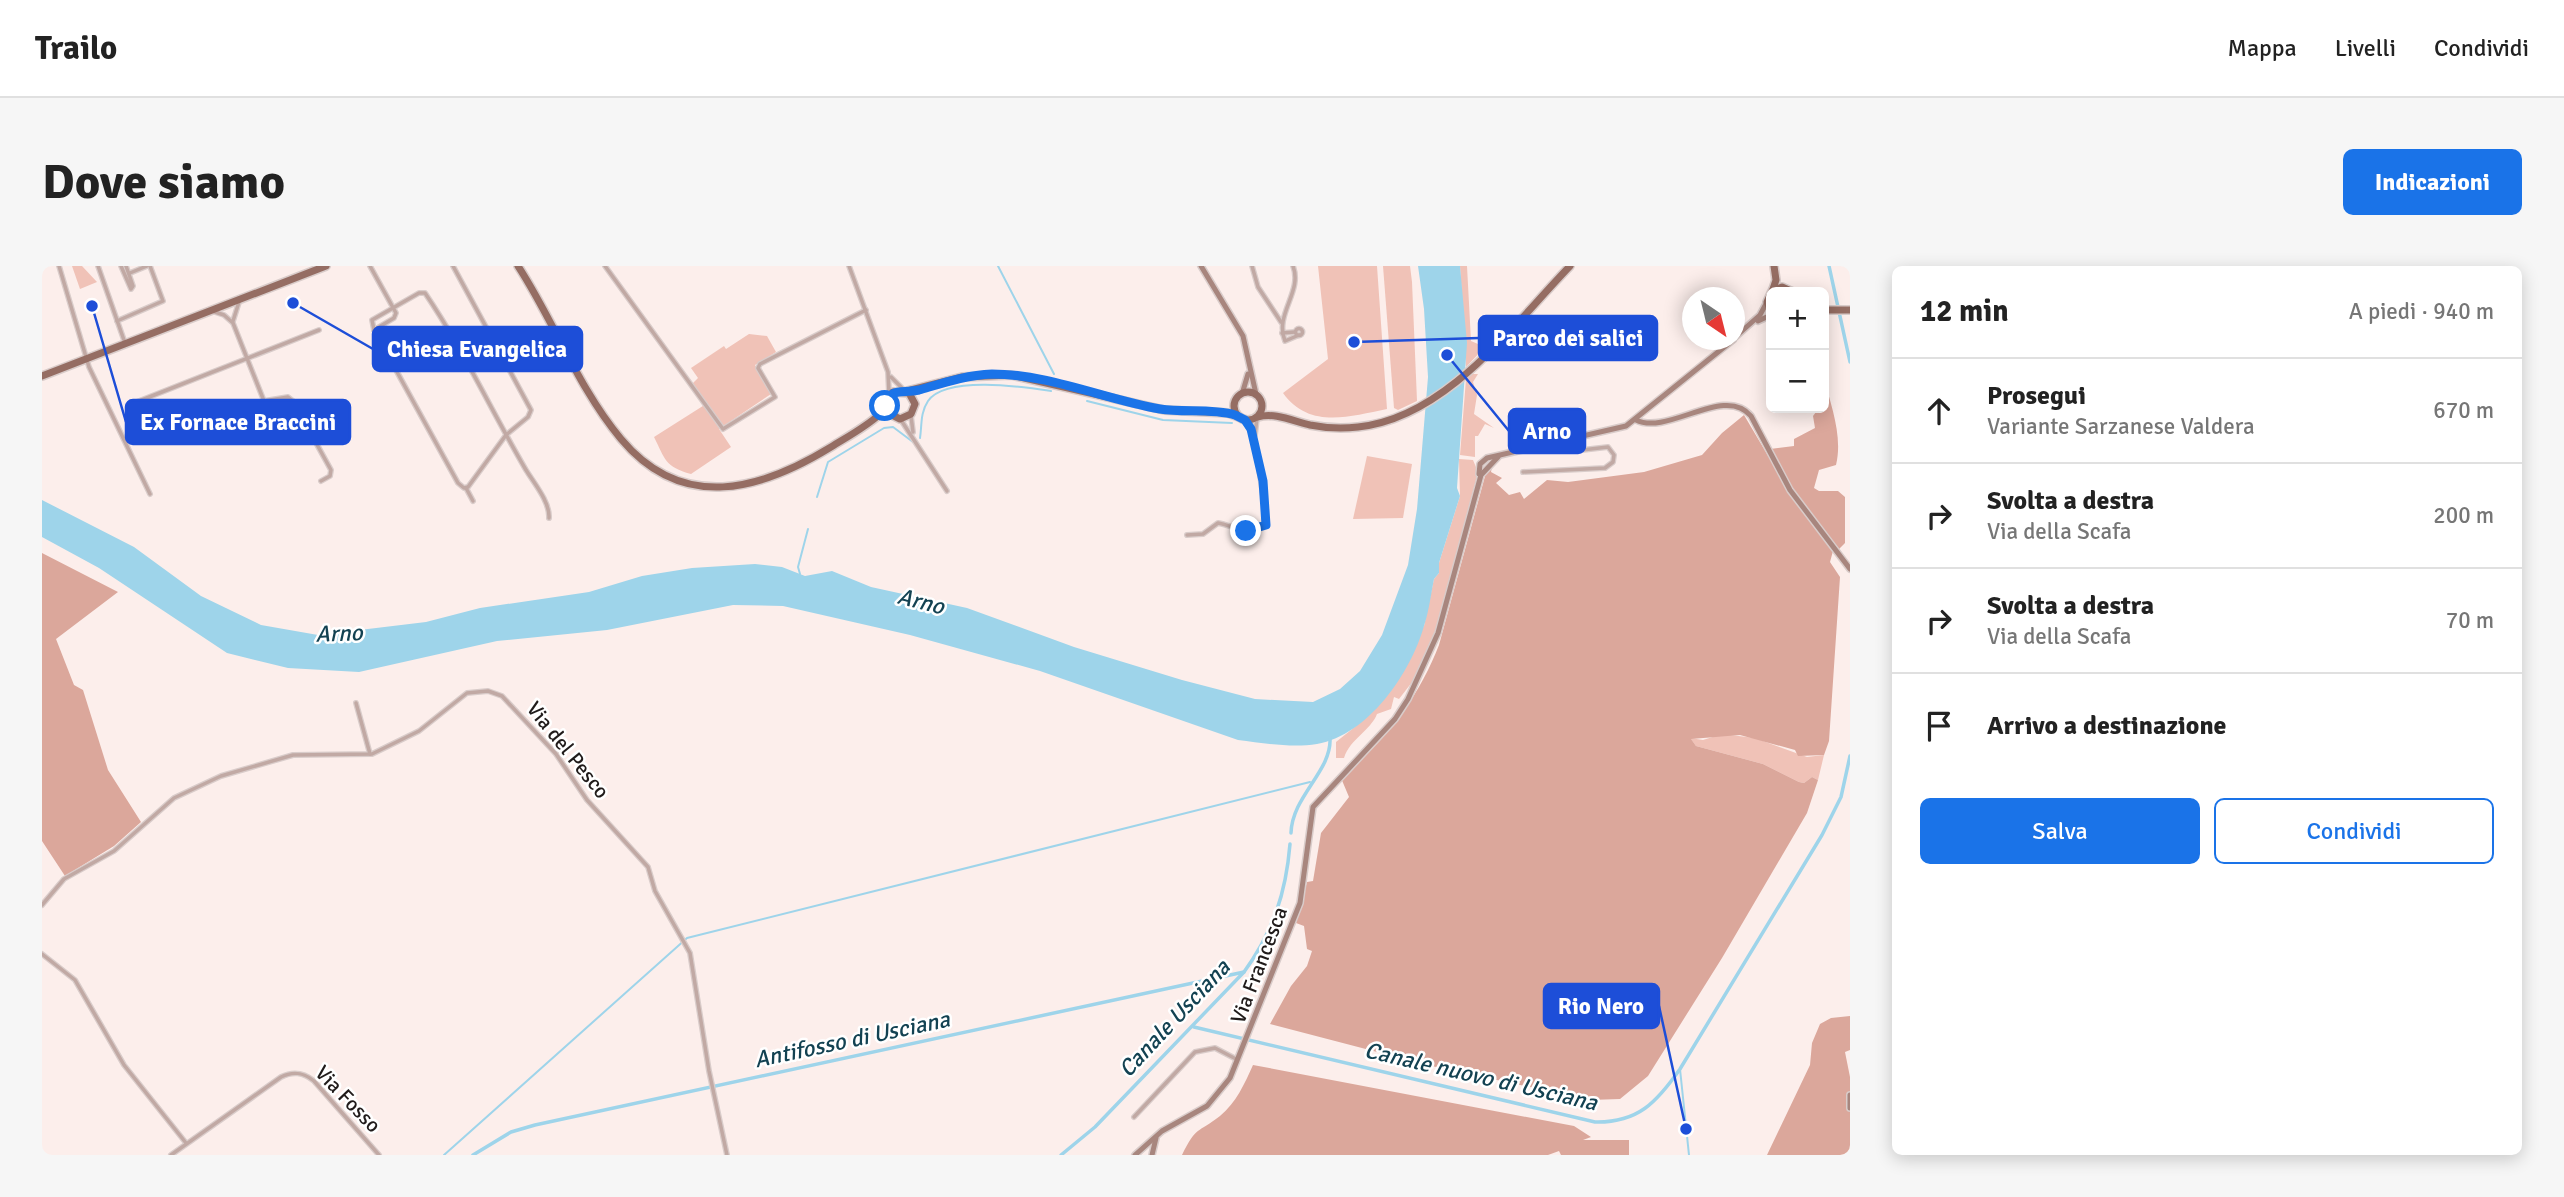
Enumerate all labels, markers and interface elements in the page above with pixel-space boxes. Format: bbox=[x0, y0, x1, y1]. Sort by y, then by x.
text: Trailo bbox=[35, 28, 117, 69]
text: Mappa bbox=[2228, 33, 2297, 63]
text: Livelli bbox=[2335, 33, 2396, 63]
text: Condividi bbox=[2434, 33, 2529, 63]
button: Indicazioni bbox=[2343, 149, 2522, 215]
text: Dove siamo bbox=[42, 152, 285, 212]
north arrow bbox=[1682, 287, 1745, 350]
map controls bbox=[1766, 287, 1829, 413]
button: + bbox=[1766, 287, 1829, 350]
text: 12 min bbox=[1920, 293, 2009, 330]
text: A piedi · 940 m bbox=[2349, 297, 2494, 326]
callout: Parco dei salici bbox=[1479, 316, 1657, 360]
text: Parco dei salici bbox=[1493, 324, 1643, 353]
callout: Chiesa Evangelica bbox=[373, 327, 582, 371]
text: Chiesa Evangelica bbox=[387, 335, 567, 364]
button: − bbox=[1766, 350, 1829, 413]
text: Prosegui bbox=[1987, 380, 2086, 412]
route start bbox=[869, 390, 900, 421]
icon: ahead bbox=[1920, 392, 1958, 430]
text: 670 m bbox=[2433, 396, 2494, 425]
callout: Ex Fornace Braccini bbox=[126, 400, 350, 444]
text: Ex Fornace Braccini bbox=[140, 408, 336, 437]
callout: Arno bbox=[1509, 409, 1585, 453]
text: Variante Sarzanese Valdera bbox=[1987, 412, 2255, 441]
text: Arno bbox=[1523, 417, 1571, 446]
text: Svolta a destra bbox=[1987, 485, 2154, 517]
icon: right bbox=[1920, 497, 1958, 535]
text: 200 m bbox=[2433, 501, 2494, 530]
route end bbox=[1230, 515, 1261, 546]
text: Via della Scafa bbox=[1987, 517, 2132, 546]
water label: Arno bbox=[895, 582, 948, 621]
text: Svolta a destra bbox=[1987, 590, 2154, 622]
icon: right bbox=[1920, 602, 1958, 640]
text: 70 m bbox=[2446, 606, 2494, 635]
water label: Arno bbox=[315, 618, 364, 649]
text: Via della Scafa bbox=[1987, 622, 2132, 651]
street label: Via del Pesco bbox=[521, 696, 615, 804]
icon: arrive bbox=[1920, 707, 1958, 745]
text: Arrivo a destinazione bbox=[1987, 710, 2227, 742]
button: Salva bbox=[1920, 798, 2200, 864]
button: Condividi bbox=[2214, 798, 2494, 864]
street label: Via Francesca bbox=[1225, 903, 1293, 1027]
water label: Canale Usciana bbox=[1112, 952, 1237, 1083]
callout: Rio Nero bbox=[1544, 984, 1659, 1028]
text: Rio Nero bbox=[1558, 992, 1644, 1021]
water label: Antifosso di Usciana bbox=[752, 1004, 954, 1074]
water label: Canale nuovo di Usciana bbox=[1362, 1036, 1601, 1118]
street label: Via Fosso bbox=[310, 1060, 386, 1138]

